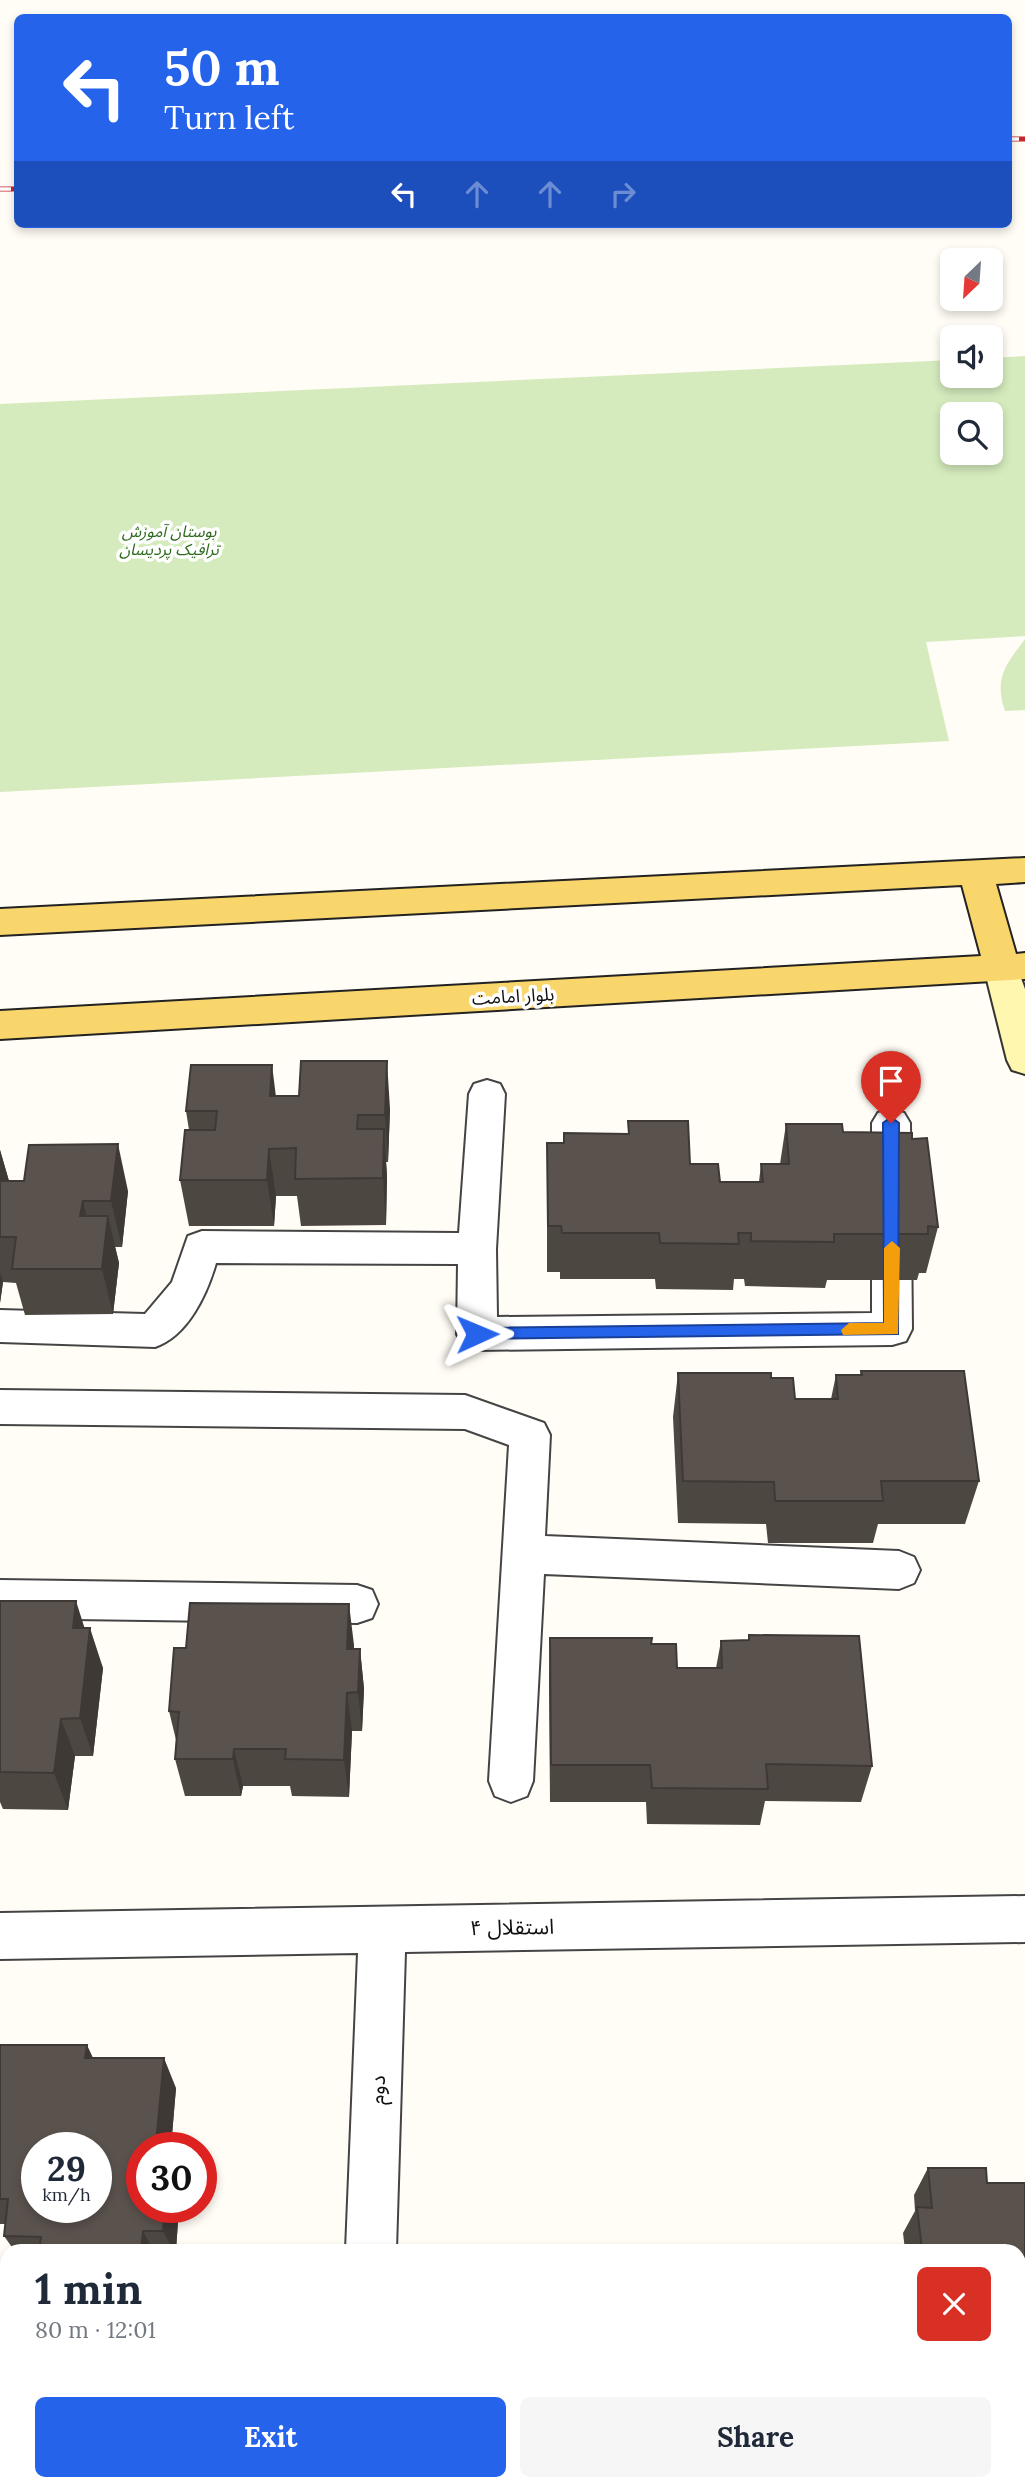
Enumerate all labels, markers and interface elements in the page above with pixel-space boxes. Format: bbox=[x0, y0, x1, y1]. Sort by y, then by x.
text: 50 m bbox=[164, 36, 280, 98]
icon: left bbox=[49, 42, 140, 133]
text: Turn left bbox=[164, 97, 294, 138]
icon: left bbox=[385, 175, 423, 213]
icon: ahead bbox=[458, 175, 496, 213]
icon: ahead bbox=[531, 175, 569, 213]
icon: right bbox=[604, 175, 642, 213]
north arrow bbox=[940, 248, 1003, 312]
map controls bbox=[940, 248, 1003, 465]
button: sound bbox=[940, 325, 1003, 388]
button: search bbox=[940, 402, 1003, 465]
park label: بوستان آموزش ترافیک پردیسان bbox=[119, 521, 221, 560]
street label: بلوار امامت bbox=[471, 982, 555, 1010]
pin bbox=[861, 1051, 921, 1123]
icon: arrive bbox=[872, 1062, 910, 1100]
position arrow bbox=[440, 1297, 514, 1371]
street label: استقلال ۴ bbox=[470, 1913, 554, 1941]
street label: دوم bbox=[363, 2075, 394, 2105]
speed limit sign: 30 bbox=[126, 2132, 217, 2223]
text: 29 bbox=[47, 2146, 86, 2191]
text: km/h bbox=[42, 2183, 91, 2206]
text: 1 min bbox=[35, 2262, 142, 2316]
button: close bbox=[917, 2267, 991, 2341]
text: 80 m · 12:01 bbox=[35, 2315, 156, 2344]
button: Exit bbox=[35, 2397, 506, 2477]
button: Share bbox=[520, 2397, 991, 2477]

